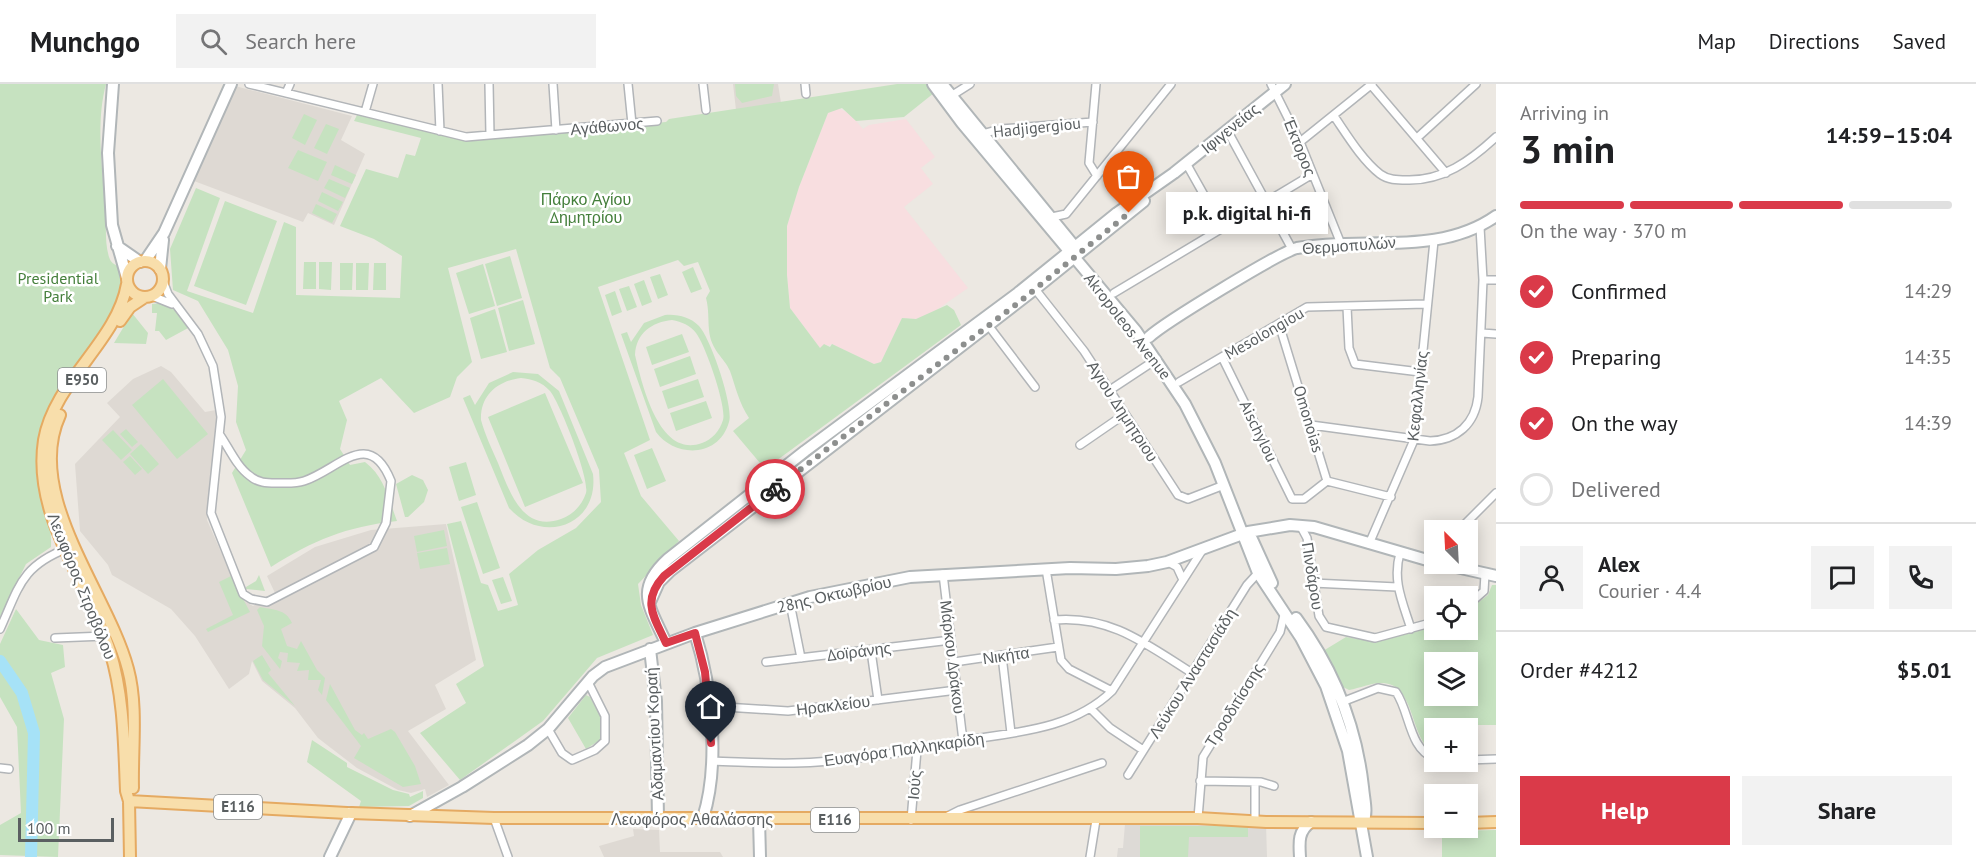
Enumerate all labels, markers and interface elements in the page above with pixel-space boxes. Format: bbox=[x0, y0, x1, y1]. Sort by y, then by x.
search box bbox=[176, 14, 596, 68]
text: Munchgo bbox=[30, 23, 140, 60]
icon: search bbox=[197, 25, 230, 58]
text: Search here bbox=[245, 27, 356, 55]
text: Map bbox=[1697, 28, 1736, 55]
text: Directions bbox=[1769, 28, 1860, 55]
text: Saved bbox=[1893, 28, 1946, 55]
street label: Ιφιγενείας bbox=[1197, 98, 1263, 158]
text: Arriving in bbox=[1520, 100, 1609, 126]
street label: Hadjigergiou bbox=[992, 112, 1082, 142]
street label: Αγάθωνος bbox=[569, 113, 645, 139]
street label: Έκτορος bbox=[1279, 114, 1321, 179]
text: 14:59–15:04 bbox=[1826, 121, 1952, 149]
text: 3 min bbox=[1520, 123, 1615, 174]
pin bbox=[1103, 151, 1154, 213]
icon: bag bbox=[1112, 160, 1145, 193]
park label: Πάρκο Αγίου Δημητρίου bbox=[541, 189, 631, 227]
callout: p.k. digital hi-fi bbox=[1165, 192, 1327, 234]
text: p.k. digital hi-fi bbox=[1183, 200, 1311, 226]
text: On the way · 370 m bbox=[1520, 218, 1687, 244]
street label: Θερμοπυλών bbox=[1301, 232, 1397, 258]
park label: Presidential Park bbox=[18, 268, 99, 306]
street label: Akropoleos Avenue bbox=[1080, 269, 1176, 383]
icon: check bbox=[1520, 275, 1553, 308]
text: Confirmed bbox=[1571, 277, 1667, 305]
text: 14:29 bbox=[1904, 278, 1952, 304]
street label: Mesolongiou bbox=[1221, 302, 1307, 364]
icon: check bbox=[1520, 341, 1553, 374]
text: Preparing bbox=[1571, 343, 1661, 371]
text: 14:35 bbox=[1904, 344, 1952, 370]
street label: Κεφαλληνίας bbox=[1402, 349, 1432, 442]
street label: Αγιου Δημητριου bbox=[1083, 357, 1163, 465]
road number: E950 bbox=[58, 368, 106, 392]
street label: Omonoias bbox=[1289, 383, 1329, 455]
street label: Aischylou bbox=[1236, 397, 1282, 465]
icon: check bbox=[1520, 407, 1553, 440]
text: On the way bbox=[1571, 409, 1678, 437]
text: 14:39 bbox=[1904, 410, 1952, 436]
courier bbox=[745, 459, 805, 519]
icon: bike bbox=[759, 473, 792, 506]
text: Delivered bbox=[1571, 475, 1661, 503]
street label: Λεωφόρος Στροβόλου bbox=[43, 510, 121, 662]
north arrow bbox=[1424, 520, 1478, 574]
map controls bbox=[1424, 520, 1478, 838]
street label: Πινδάρου bbox=[1298, 541, 1328, 611]
button: person bbox=[1520, 546, 1583, 609]
button: chat bbox=[1811, 546, 1874, 609]
button: phone bbox=[1889, 546, 1952, 609]
text: Alex bbox=[1598, 550, 1640, 578]
street label: 28ης Οκτωβρίου bbox=[775, 571, 893, 617]
text: Courier · 4.4 bbox=[1598, 578, 1701, 604]
button: locate bbox=[1424, 586, 1478, 640]
street label: Μάρκου Δράκου bbox=[936, 599, 970, 715]
street label: Λεύκου Αναστασιάδη bbox=[1144, 604, 1240, 742]
street label: Δοϊράνης bbox=[826, 637, 893, 665]
street label: Νικήτα bbox=[981, 642, 1031, 668]
button: layers bbox=[1424, 652, 1478, 706]
text: Order #4212 bbox=[1520, 656, 1639, 684]
text: $5.01 bbox=[1897, 656, 1952, 684]
street label: Τροοδιτίσσης bbox=[1200, 659, 1268, 751]
street label: Αδαμαντίου Κοραή bbox=[641, 667, 667, 801]
pin bbox=[685, 681, 736, 743]
icon: home bbox=[694, 690, 727, 723]
street label: Ηρακλείου bbox=[795, 691, 871, 719]
button: + bbox=[1424, 718, 1478, 772]
street label: Ευαγόρα Παλληκαρίδη bbox=[823, 728, 985, 770]
street label: Ιούς bbox=[903, 769, 925, 801]
button: Help bbox=[1520, 776, 1730, 845]
button: Share bbox=[1742, 776, 1952, 845]
button: − bbox=[1424, 784, 1478, 838]
road number: E116 bbox=[214, 795, 262, 819]
road number: E116 bbox=[811, 808, 859, 832]
street label: Λεωφόρος Αθαλάσσης bbox=[611, 809, 773, 829]
scale bar bbox=[18, 815, 114, 842]
text: 100 m bbox=[27, 818, 70, 838]

